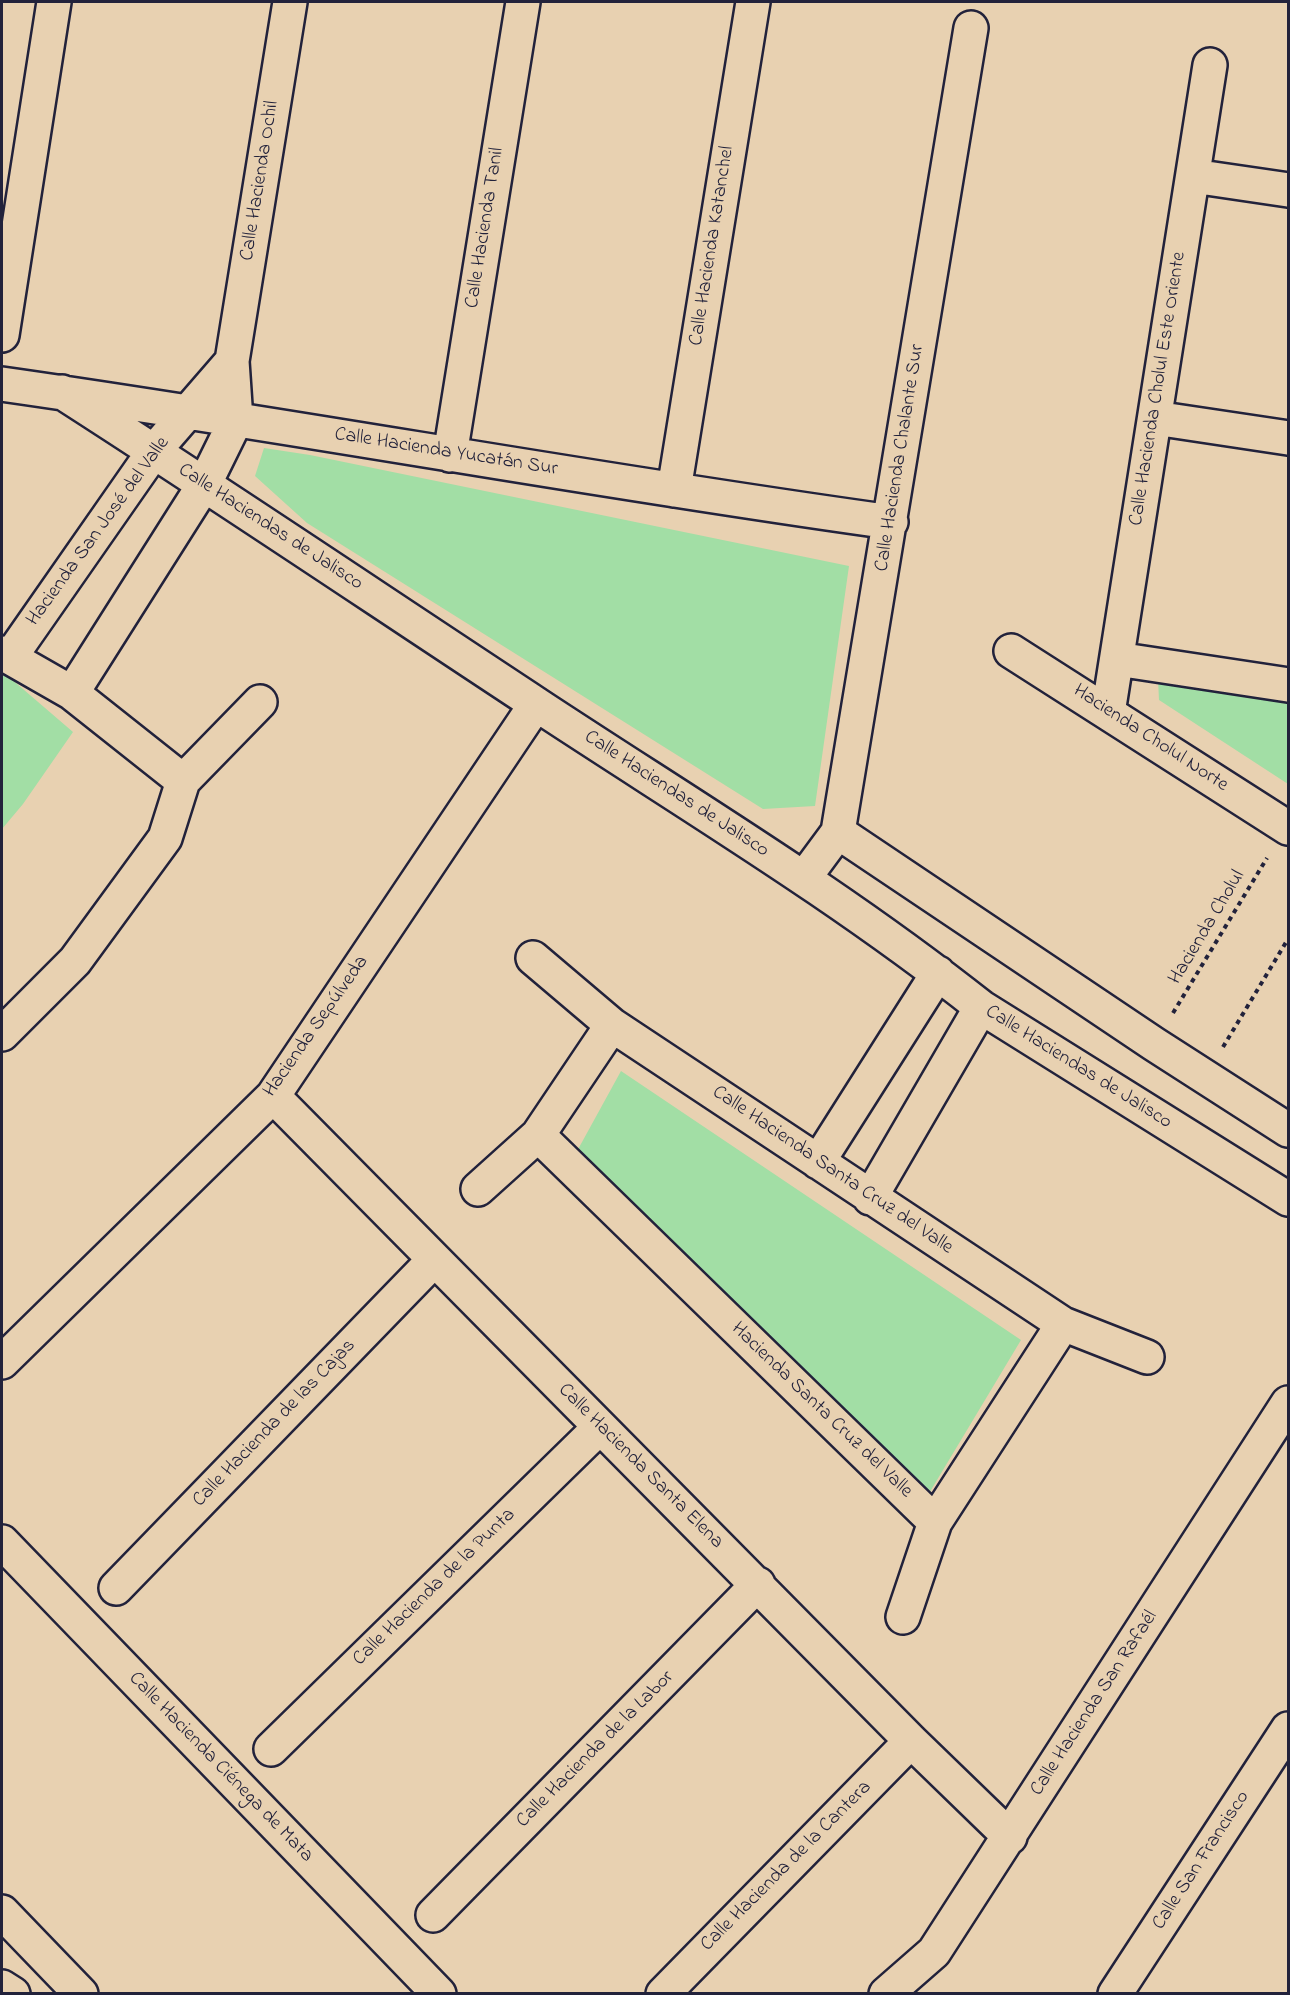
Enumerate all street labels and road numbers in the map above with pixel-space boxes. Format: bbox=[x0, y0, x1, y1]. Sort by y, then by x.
street label: Calle Hacienda Ochil bbox=[237, 99, 285, 263]
street label: Calle Hacienda Katanchel bbox=[685, 144, 741, 348]
street label: Calle Hacienda Tanil bbox=[461, 146, 511, 310]
street label: Calle Hacienda Cholul Este Oriente bbox=[1125, 250, 1193, 528]
street label: Calle Hacienda Chalante Sur bbox=[871, 343, 931, 573]
street label: Calle Hacienda Yucatán Sur bbox=[333, 424, 559, 482]
street label: Hacienda San José del Valle bbox=[22, 433, 176, 631]
street label: Calle Haciendas de Jalisco bbox=[173, 459, 367, 597]
street label: Hacienda Cholul Norte bbox=[1068, 680, 1232, 798]
street label: Calle Haciendas de Jalisco bbox=[579, 726, 773, 864]
street label: Hacienda Cholul bbox=[1164, 866, 1252, 990]
street label: Hacienda Sepúlveda bbox=[259, 952, 375, 1102]
street label: Calle Haciendas de Jalisco bbox=[980, 1001, 1176, 1135]
street label: Calle Hacienda Santa Cruz del Valle bbox=[707, 1081, 957, 1261]
street label: Hacienda Santa Cruz del Valle bbox=[725, 1318, 917, 1504]
street label: Calle Hacienda de las Cajas bbox=[188, 1335, 362, 1513]
street label: Calle Hacienda Santa Elena bbox=[552, 1379, 728, 1555]
street label: Calle Hacienda de la Punta bbox=[349, 1504, 521, 1672]
street label: Calle Hacienda San Rafaél bbox=[1026, 1607, 1164, 1801]
street label: Calle Hacienda de la Labor bbox=[512, 1666, 680, 1834]
street label: Calle Hacienda Ciénega de Mata bbox=[122, 1668, 318, 1868]
street label: Calle Hacienda de la Cantera bbox=[697, 1777, 877, 1957]
street label: Calle San Francisco bbox=[1148, 1787, 1256, 1935]

